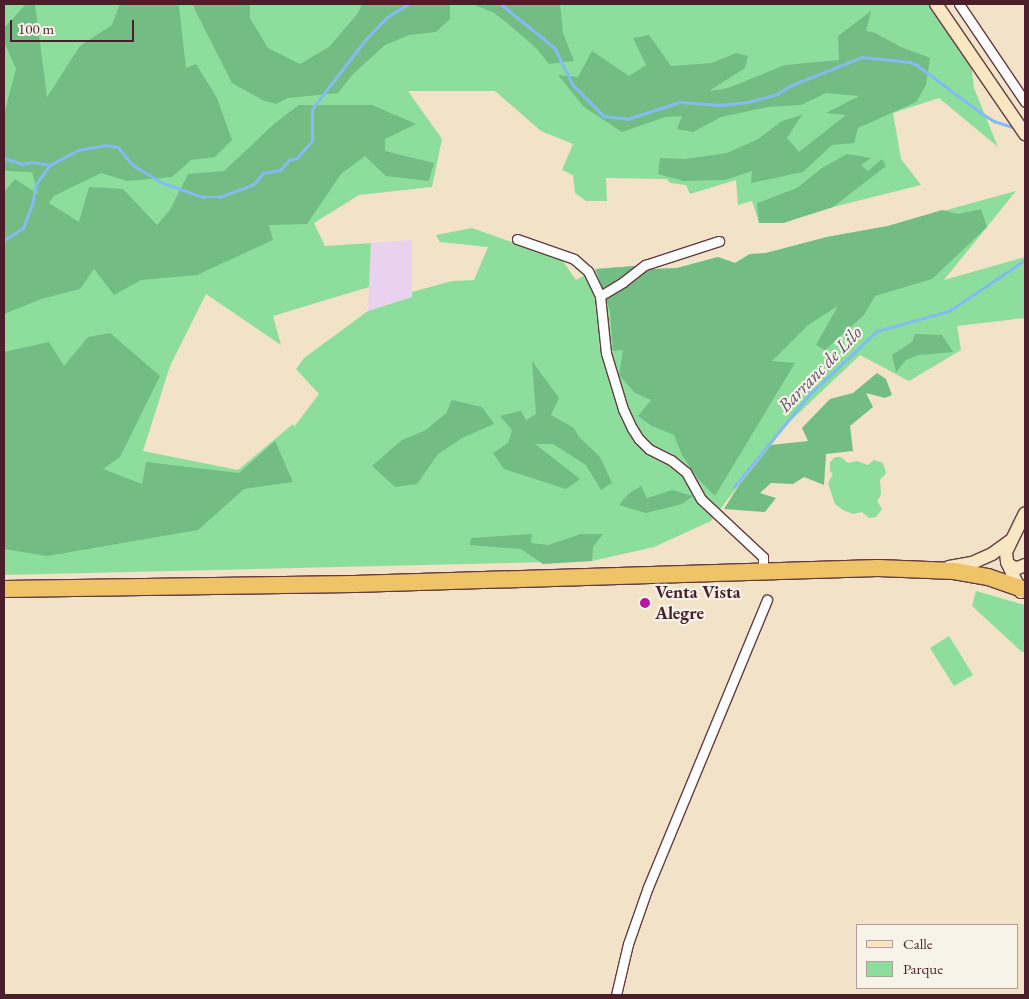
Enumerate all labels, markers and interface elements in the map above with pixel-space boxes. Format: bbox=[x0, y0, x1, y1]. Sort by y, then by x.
scale bar bbox=[12, 10, 136, 42]
text: 100 m bbox=[18, 19, 54, 38]
water label: Barranc de Lilo bbox=[773, 321, 867, 417]
place label: Venta Vista Alegre bbox=[655, 582, 741, 624]
marker: Venta Vista Alegre bbox=[639, 597, 651, 609]
legend bbox=[856, 924, 1019, 989]
text: Calle bbox=[903, 934, 933, 953]
text: Parque bbox=[903, 959, 943, 978]

